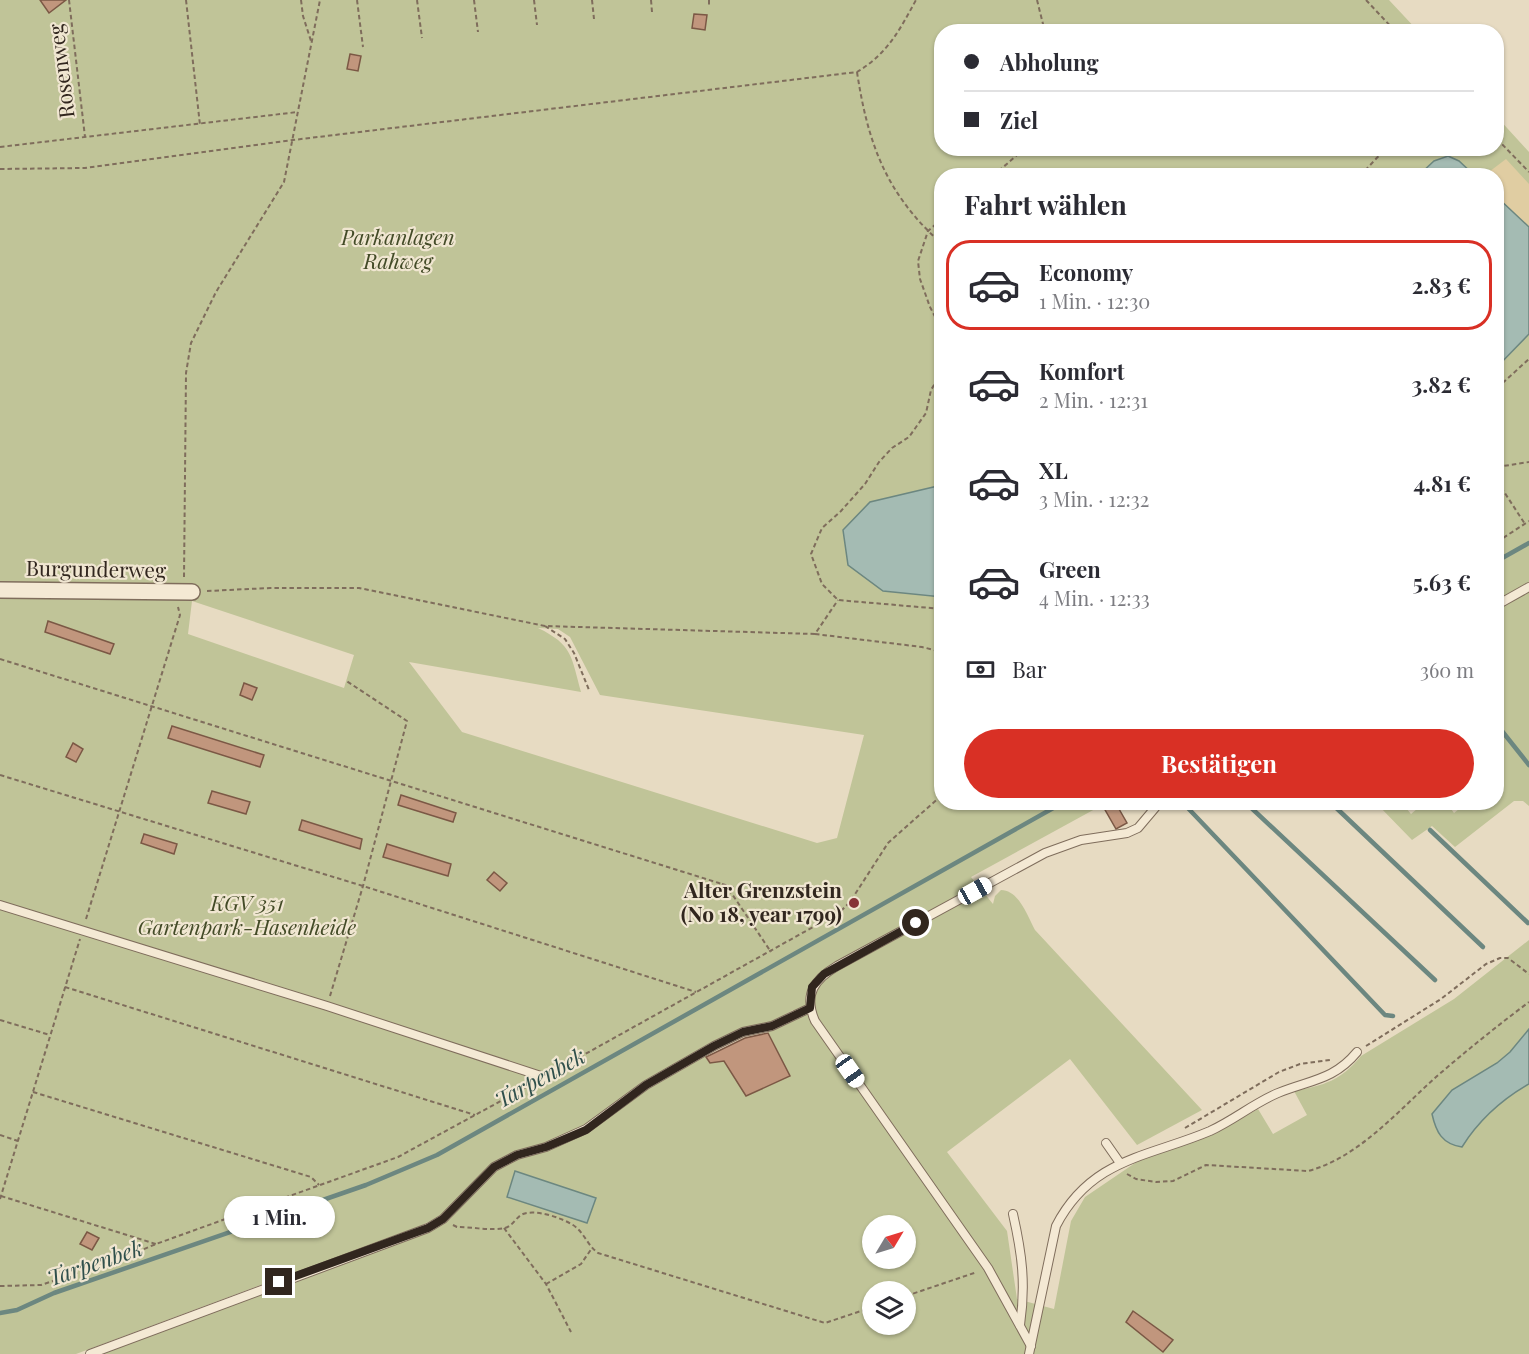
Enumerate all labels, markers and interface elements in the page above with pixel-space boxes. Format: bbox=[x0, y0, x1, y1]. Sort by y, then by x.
street label: Rosenweg bbox=[40, 22, 80, 120]
text: Abholung bbox=[1000, 47, 1099, 77]
text: Ziel bbox=[1000, 105, 1038, 135]
text: Fahrt wählen bbox=[964, 186, 1127, 222]
park label: Parkanlagen Rahweg bbox=[340, 222, 455, 274]
text: Economy bbox=[1039, 257, 1133, 287]
icon: car bbox=[967, 258, 1021, 312]
text: 2.83 € bbox=[1412, 270, 1471, 300]
text: 1 Min. · 12:30 bbox=[1039, 287, 1150, 314]
text: Komfort bbox=[1039, 356, 1124, 386]
icon: car bbox=[967, 357, 1021, 411]
text: 3.82 € bbox=[1412, 369, 1471, 399]
text: 2 Min. · 12:31 bbox=[1039, 386, 1148, 413]
text: XL bbox=[1039, 455, 1068, 485]
icon: car bbox=[967, 456, 1021, 510]
text: 4.81 € bbox=[1413, 468, 1471, 498]
text: 3 Min. · 12:32 bbox=[1039, 485, 1149, 512]
street label: Burgunderweg bbox=[26, 553, 166, 583]
text: Green bbox=[1039, 554, 1101, 584]
icon: car bbox=[967, 555, 1021, 609]
text: 5.63 € bbox=[1413, 567, 1471, 597]
text: 4 Min. · 12:33 bbox=[1039, 584, 1150, 611]
icon: cash bbox=[964, 653, 997, 686]
text: Bar bbox=[1012, 654, 1046, 684]
text: 360 m bbox=[1420, 656, 1474, 683]
button: Bestätigen bbox=[964, 729, 1474, 798]
car bbox=[955, 874, 995, 908]
place label: Alter Grenzstein (No 18, year 1799) bbox=[681, 875, 842, 927]
park label: KGV 351 Gartenpark-Hasenheide bbox=[138, 888, 356, 940]
marker: Alter Grenzstein (No 18, year 1799) bbox=[847, 896, 861, 910]
route start bbox=[902, 909, 929, 936]
water label: Tarpenbek bbox=[489, 1040, 590, 1114]
car bbox=[832, 1051, 868, 1091]
callout: 1 Min. bbox=[224, 1195, 334, 1237]
text: 1 Min. bbox=[252, 1203, 307, 1230]
north arrow bbox=[862, 1215, 916, 1269]
map controls bbox=[862, 1215, 916, 1335]
water label: Tarpenbek bbox=[43, 1232, 146, 1292]
route end bbox=[265, 1268, 292, 1295]
button: layers bbox=[862, 1281, 916, 1335]

